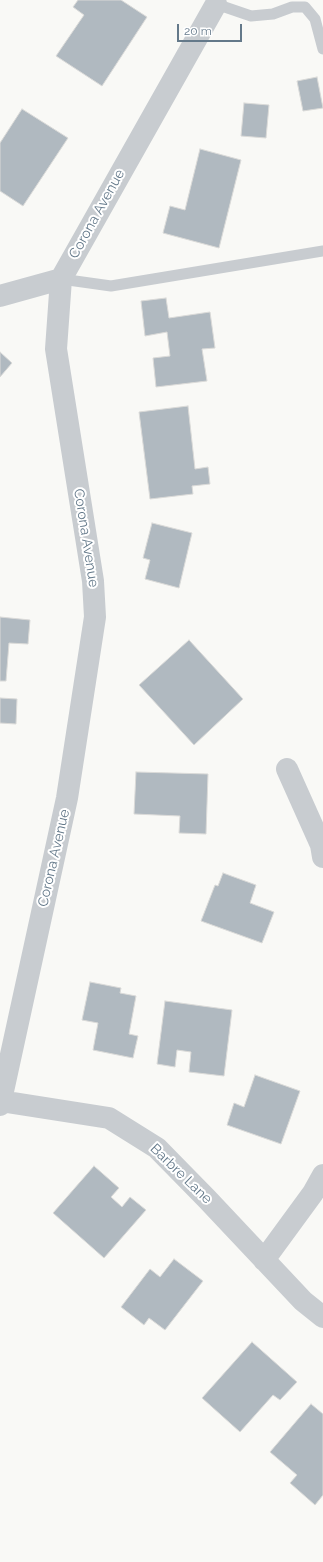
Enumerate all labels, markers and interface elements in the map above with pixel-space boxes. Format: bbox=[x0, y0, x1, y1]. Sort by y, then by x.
scale bar bbox=[179, 16, 244, 42]
text: 20 m bbox=[184, 24, 212, 38]
street label: Corona Avenue bbox=[66, 166, 128, 262]
street label: Corona Avenue bbox=[70, 488, 102, 588]
street label: Corona Avenue bbox=[35, 808, 73, 908]
street label: Barbre Lane bbox=[147, 1140, 215, 1208]

